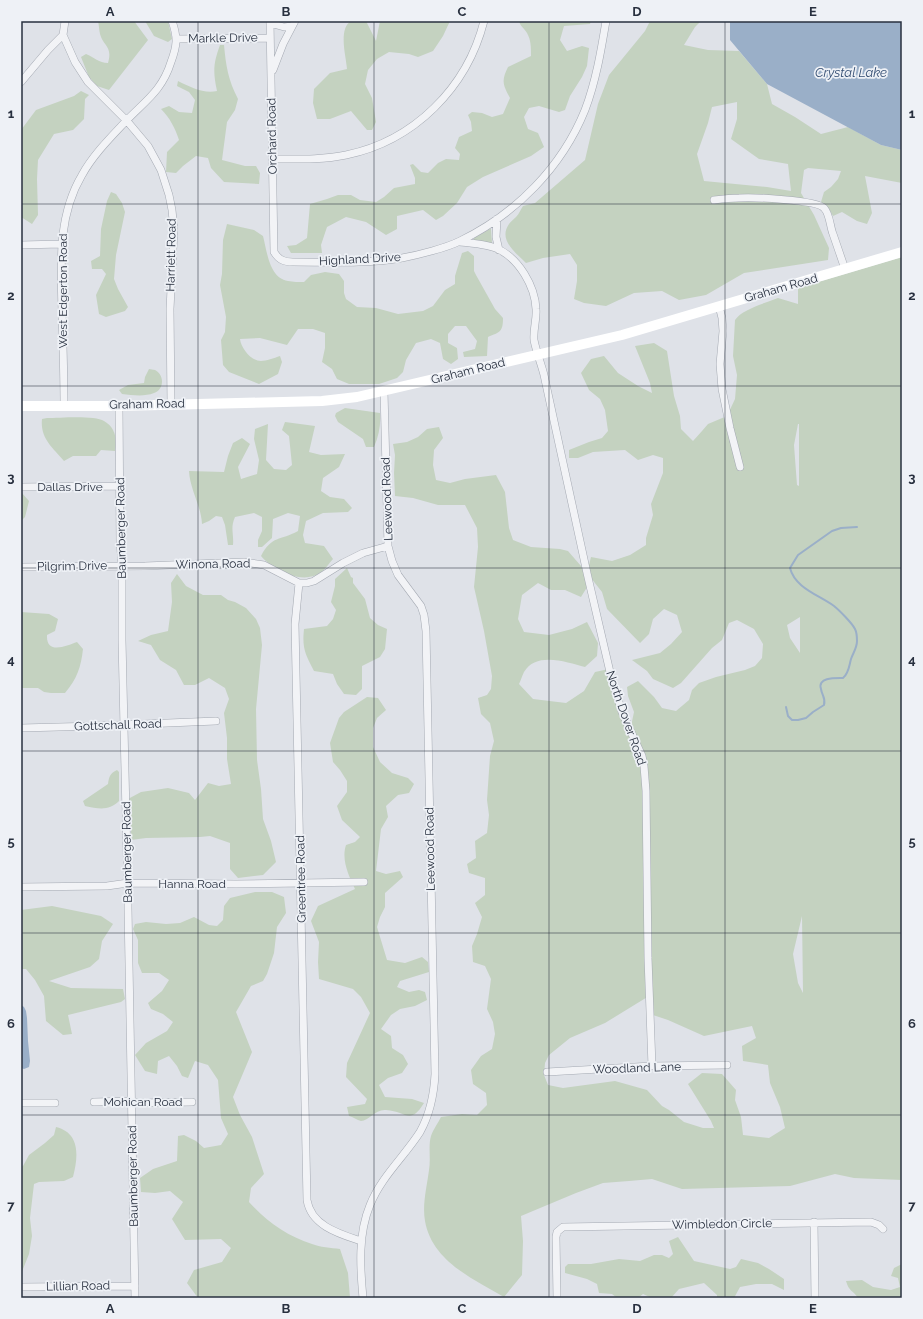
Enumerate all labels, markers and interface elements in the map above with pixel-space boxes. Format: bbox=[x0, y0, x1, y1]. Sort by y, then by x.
text: A bbox=[106, 4, 115, 19]
text: B bbox=[282, 4, 291, 19]
text: C bbox=[458, 4, 467, 19]
text: D bbox=[632, 4, 642, 19]
text: E bbox=[809, 4, 817, 19]
street label: Markle Drive bbox=[188, 30, 258, 46]
water label: Crystal Lake bbox=[815, 65, 887, 80]
street label: Orchard Road bbox=[264, 98, 280, 174]
text: 1 bbox=[8, 106, 15, 121]
text: 1 bbox=[909, 106, 916, 121]
street label: Harriett Road bbox=[163, 218, 179, 292]
street label: West Edgerton Road bbox=[56, 234, 70, 348]
street label: Highland Drive bbox=[319, 250, 401, 268]
street label: Graham Road bbox=[743, 271, 819, 305]
text: 2 bbox=[7, 288, 15, 303]
text: 2 bbox=[908, 288, 916, 303]
street label: Graham Road bbox=[430, 355, 506, 387]
street label: Graham Road bbox=[109, 396, 185, 412]
street label: Leewood Road bbox=[379, 457, 395, 541]
text: 3 bbox=[7, 470, 15, 485]
text: 3 bbox=[908, 470, 916, 485]
street label: Baumberger Road bbox=[113, 477, 129, 579]
street label: Dallas Drive bbox=[37, 480, 103, 494]
street label: Winona Road bbox=[176, 556, 250, 572]
street label: Pilgrim Drive bbox=[37, 558, 107, 574]
text: 4 bbox=[7, 652, 15, 667]
text: 4 bbox=[908, 652, 916, 667]
street label: North Dover Road bbox=[603, 669, 649, 767]
street label: Gottschall Road bbox=[74, 716, 162, 734]
street label: Baumberger Road bbox=[119, 801, 135, 903]
street label: Leewood Road bbox=[422, 807, 438, 891]
text: 5 bbox=[7, 834, 15, 849]
text: 5 bbox=[908, 834, 916, 849]
street label: Greentree Road bbox=[293, 835, 309, 923]
street label: Hanna Road bbox=[158, 877, 226, 891]
text: 6 bbox=[7, 1016, 15, 1031]
text: 6 bbox=[908, 1016, 916, 1031]
street label: Woodland Lane bbox=[593, 1059, 681, 1077]
street label: Mohican Road bbox=[103, 1095, 183, 1109]
street label: Baumberger Road bbox=[125, 1125, 141, 1227]
text: 7 bbox=[7, 1198, 15, 1213]
text: 7 bbox=[908, 1198, 916, 1213]
street label: Wimbledon Circle bbox=[672, 1216, 772, 1232]
street label: Lillian Road bbox=[46, 1278, 110, 1294]
text: A bbox=[106, 1301, 115, 1316]
text: B bbox=[282, 1301, 291, 1316]
text: C bbox=[458, 1301, 467, 1316]
text: D bbox=[632, 1301, 642, 1316]
text: E bbox=[809, 1301, 817, 1316]

